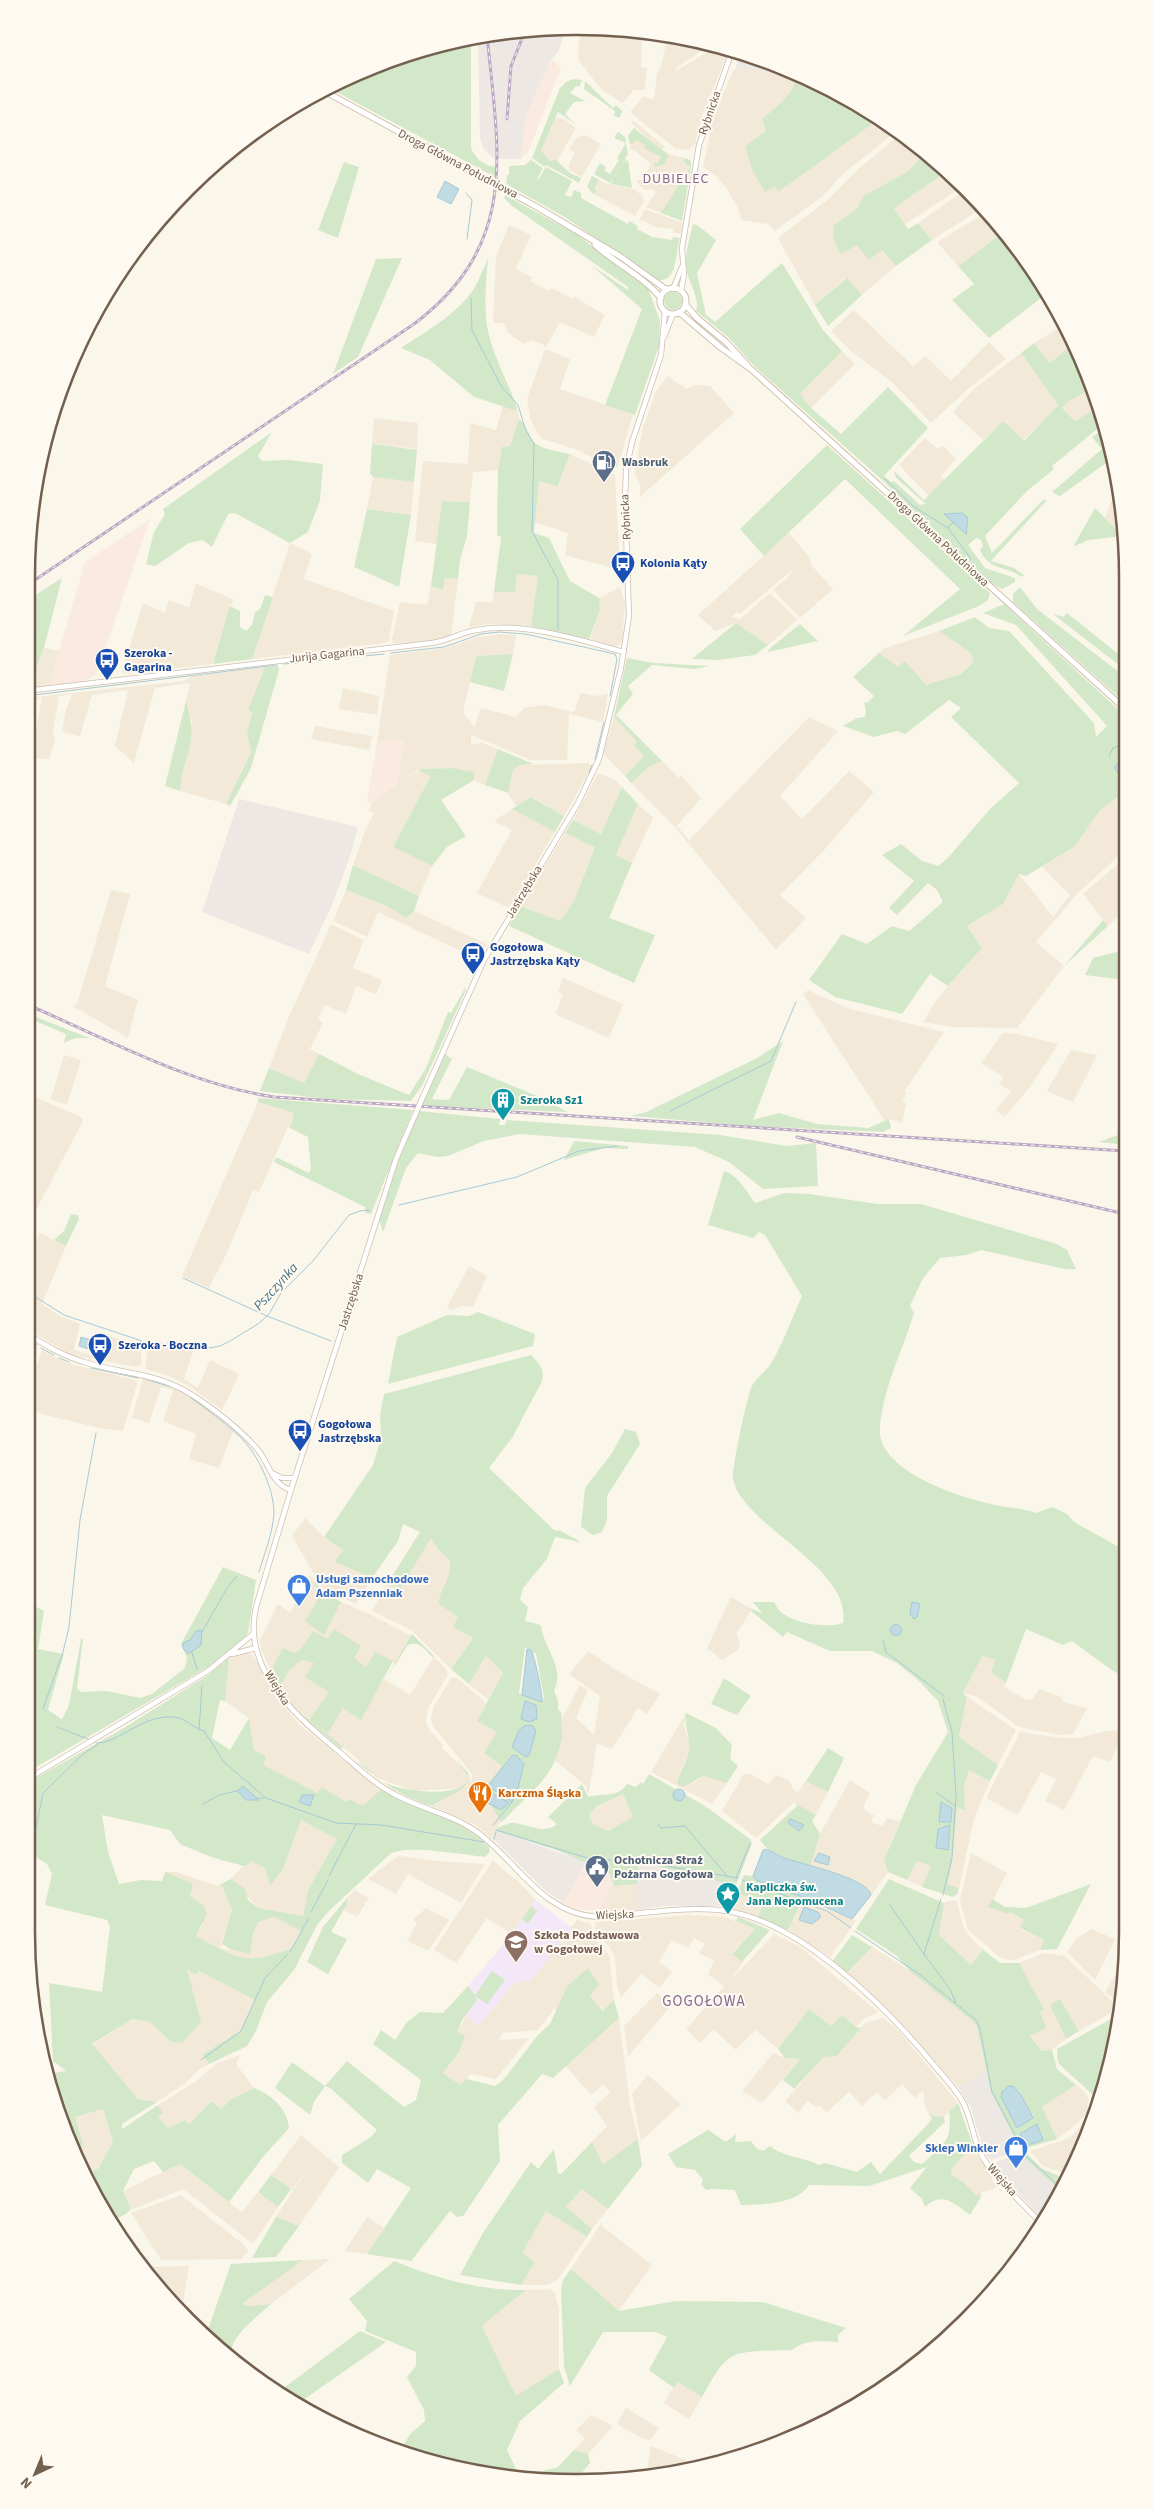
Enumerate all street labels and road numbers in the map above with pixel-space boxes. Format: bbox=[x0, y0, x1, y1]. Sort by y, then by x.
street label: Rybnicka bbox=[694, 89, 726, 137]
street label: Droga Główna Południowa bbox=[395, 125, 521, 203]
street label: Droga Główna Południowa bbox=[883, 487, 993, 591]
street label: Rybnicka bbox=[616, 494, 636, 540]
street label: Jurija Gagarina bbox=[288, 643, 366, 667]
street label: Jastrzębska bbox=[501, 862, 547, 922]
street label: Jastrzębska bbox=[334, 1271, 368, 1333]
street label: Wiejska bbox=[260, 1667, 294, 1709]
street label: Wiejska bbox=[596, 1906, 634, 1924]
street label: Wiejska bbox=[983, 2160, 1021, 2200]

